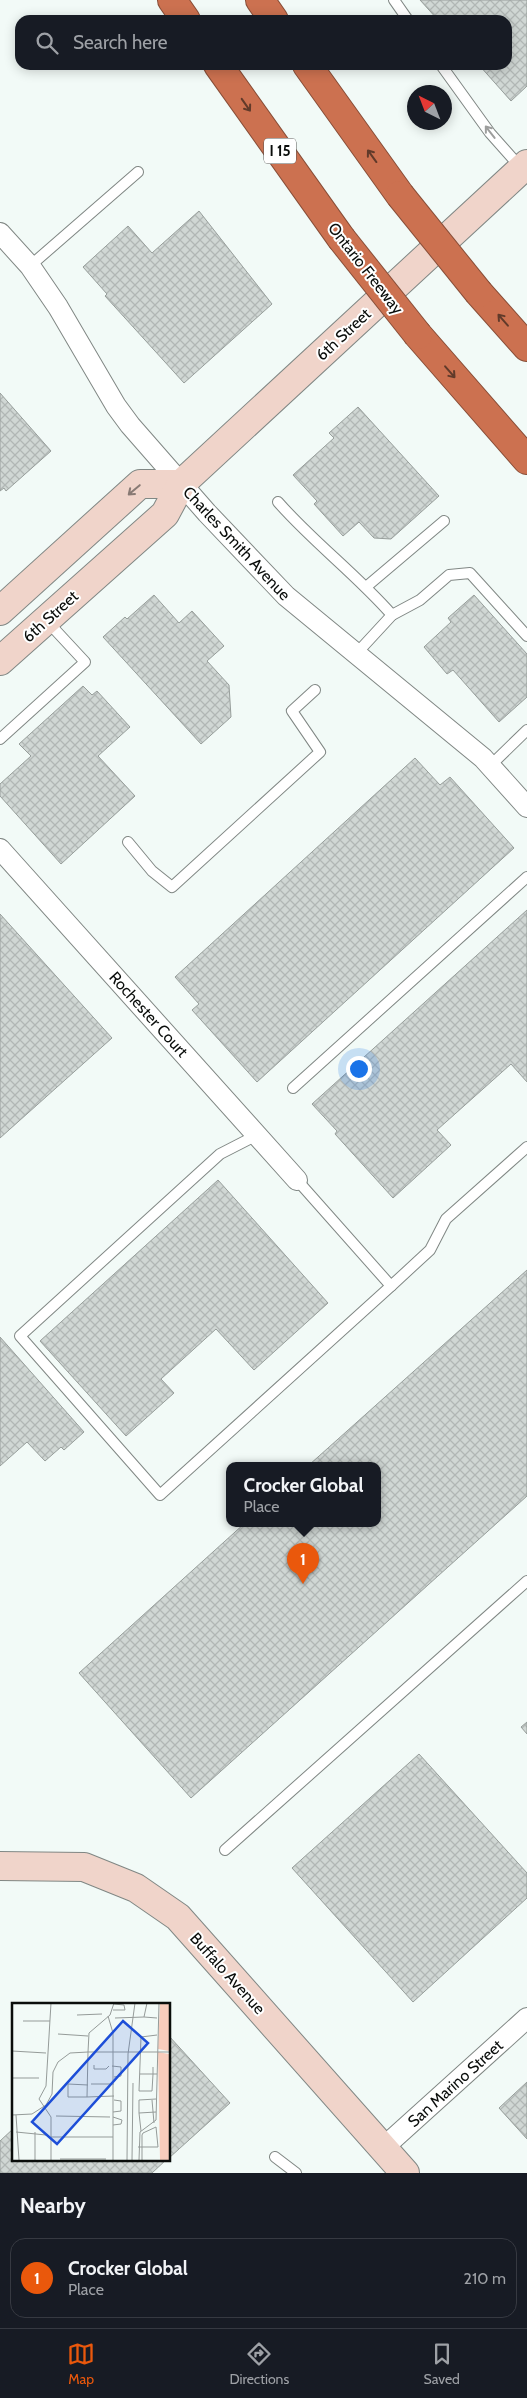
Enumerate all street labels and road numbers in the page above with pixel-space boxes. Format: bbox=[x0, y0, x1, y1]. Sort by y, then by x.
road number: I 15 bbox=[264, 138, 296, 164]
street label: Ontario Freeway bbox=[324, 219, 407, 318]
street label: 6th Street bbox=[312, 304, 375, 364]
street label: Charles Smith Avenue bbox=[179, 483, 294, 604]
street label: 6th Street bbox=[19, 586, 82, 646]
street label: Rochester Court bbox=[105, 968, 192, 1061]
street label: Buffalo Avenue bbox=[186, 1929, 269, 2018]
street label: San Marino Street bbox=[404, 2035, 507, 2131]

